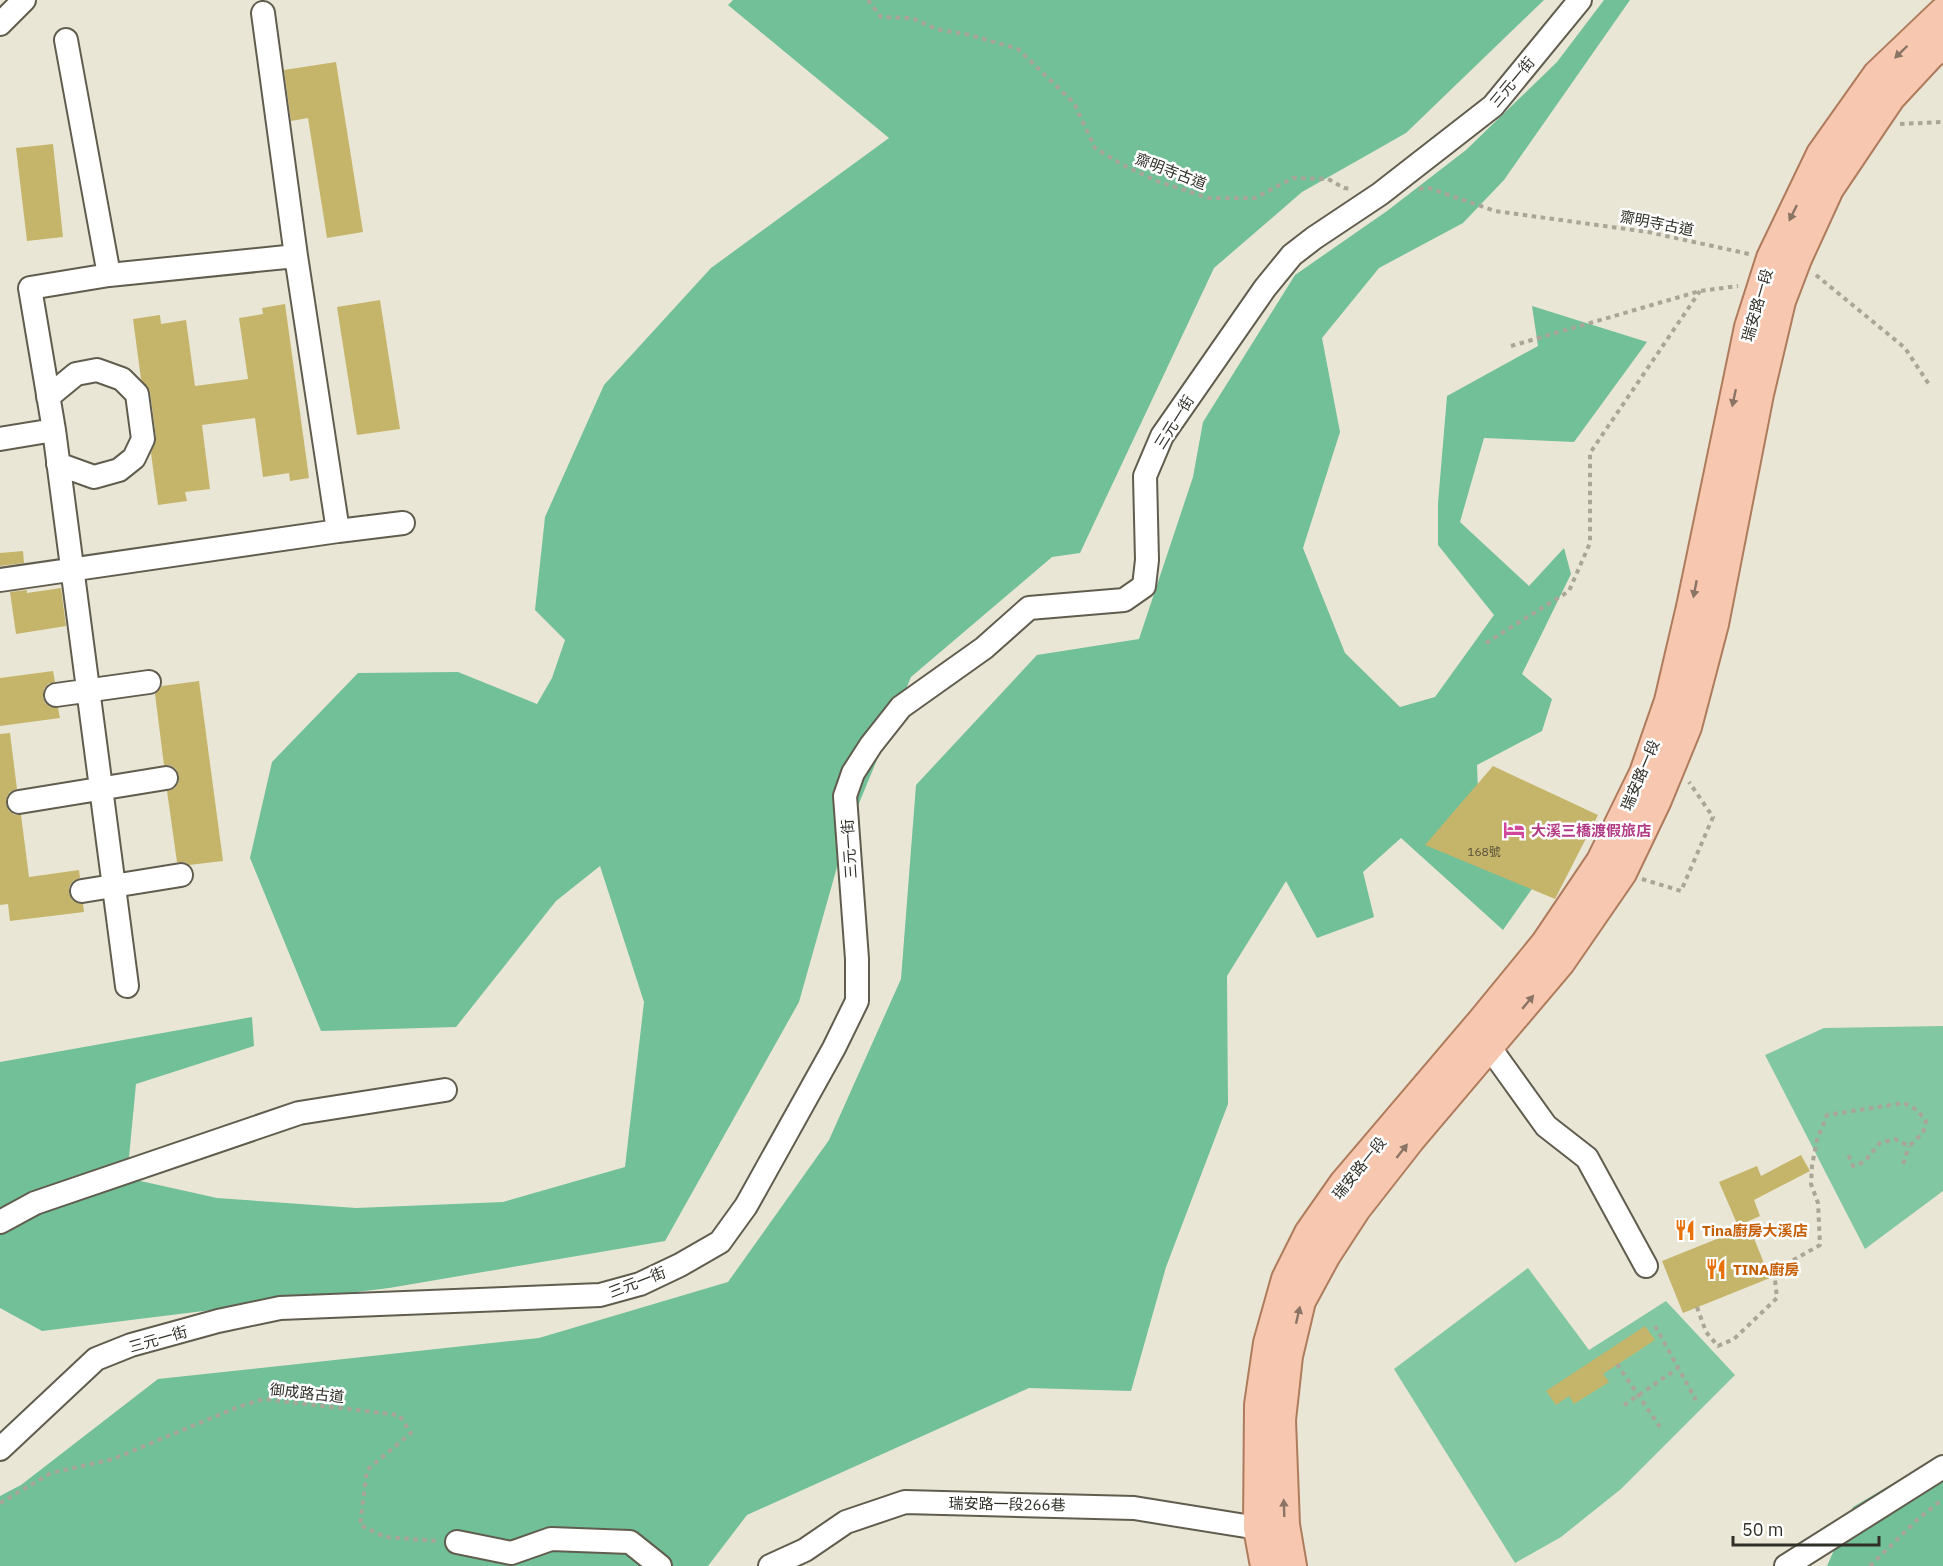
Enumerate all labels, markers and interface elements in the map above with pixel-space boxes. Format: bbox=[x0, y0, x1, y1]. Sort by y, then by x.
one-way arrow bbox=[1893, 45, 1908, 59]
street label: 三元一街 bbox=[1485, 53, 1539, 111]
street label: 齋明寺古道 bbox=[1133, 149, 1209, 193]
one-way arrow bbox=[1788, 204, 1797, 221]
street label: 齋明寺古道 bbox=[1618, 207, 1696, 239]
street label: 瑞安路一段 bbox=[1738, 266, 1776, 344]
one-way arrow bbox=[1729, 389, 1738, 408]
street label: 三元一街 bbox=[1150, 392, 1198, 452]
one-way arrow bbox=[1690, 580, 1699, 599]
street label: 瑞安路一段 bbox=[1617, 737, 1663, 813]
street label: 三元一街 bbox=[837, 818, 861, 880]
hotel icon: 大溪三橋渡假旅店 bbox=[1502, 818, 1526, 842]
place label: 大溪三橋渡假旅店 bbox=[1531, 821, 1651, 840]
house number: 168號 bbox=[1467, 844, 1501, 859]
one-way arrow bbox=[1521, 994, 1534, 1010]
street label: 瑞安路一段 bbox=[1328, 1133, 1390, 1203]
one-way arrow bbox=[1395, 1143, 1408, 1159]
restaurant icon: Tina廚房大溪店 bbox=[1673, 1218, 1697, 1242]
place label: Tina廚房大溪店 bbox=[1702, 1221, 1808, 1240]
restaurant icon: TINA廚房 bbox=[1704, 1257, 1728, 1281]
place label: TINA廚房 bbox=[1733, 1260, 1799, 1279]
street label: 三元一街 bbox=[606, 1262, 668, 1302]
one-way arrow bbox=[1294, 1305, 1304, 1324]
street label: 三元一街 bbox=[127, 1322, 189, 1356]
street label: 御成路古道 bbox=[269, 1380, 345, 1406]
street label: 瑞安路一段266巷 bbox=[948, 1493, 1066, 1515]
one-way arrow bbox=[1280, 1499, 1289, 1518]
scale bar bbox=[1733, 1509, 1878, 1547]
text: 50 m bbox=[1742, 1518, 1784, 1541]

